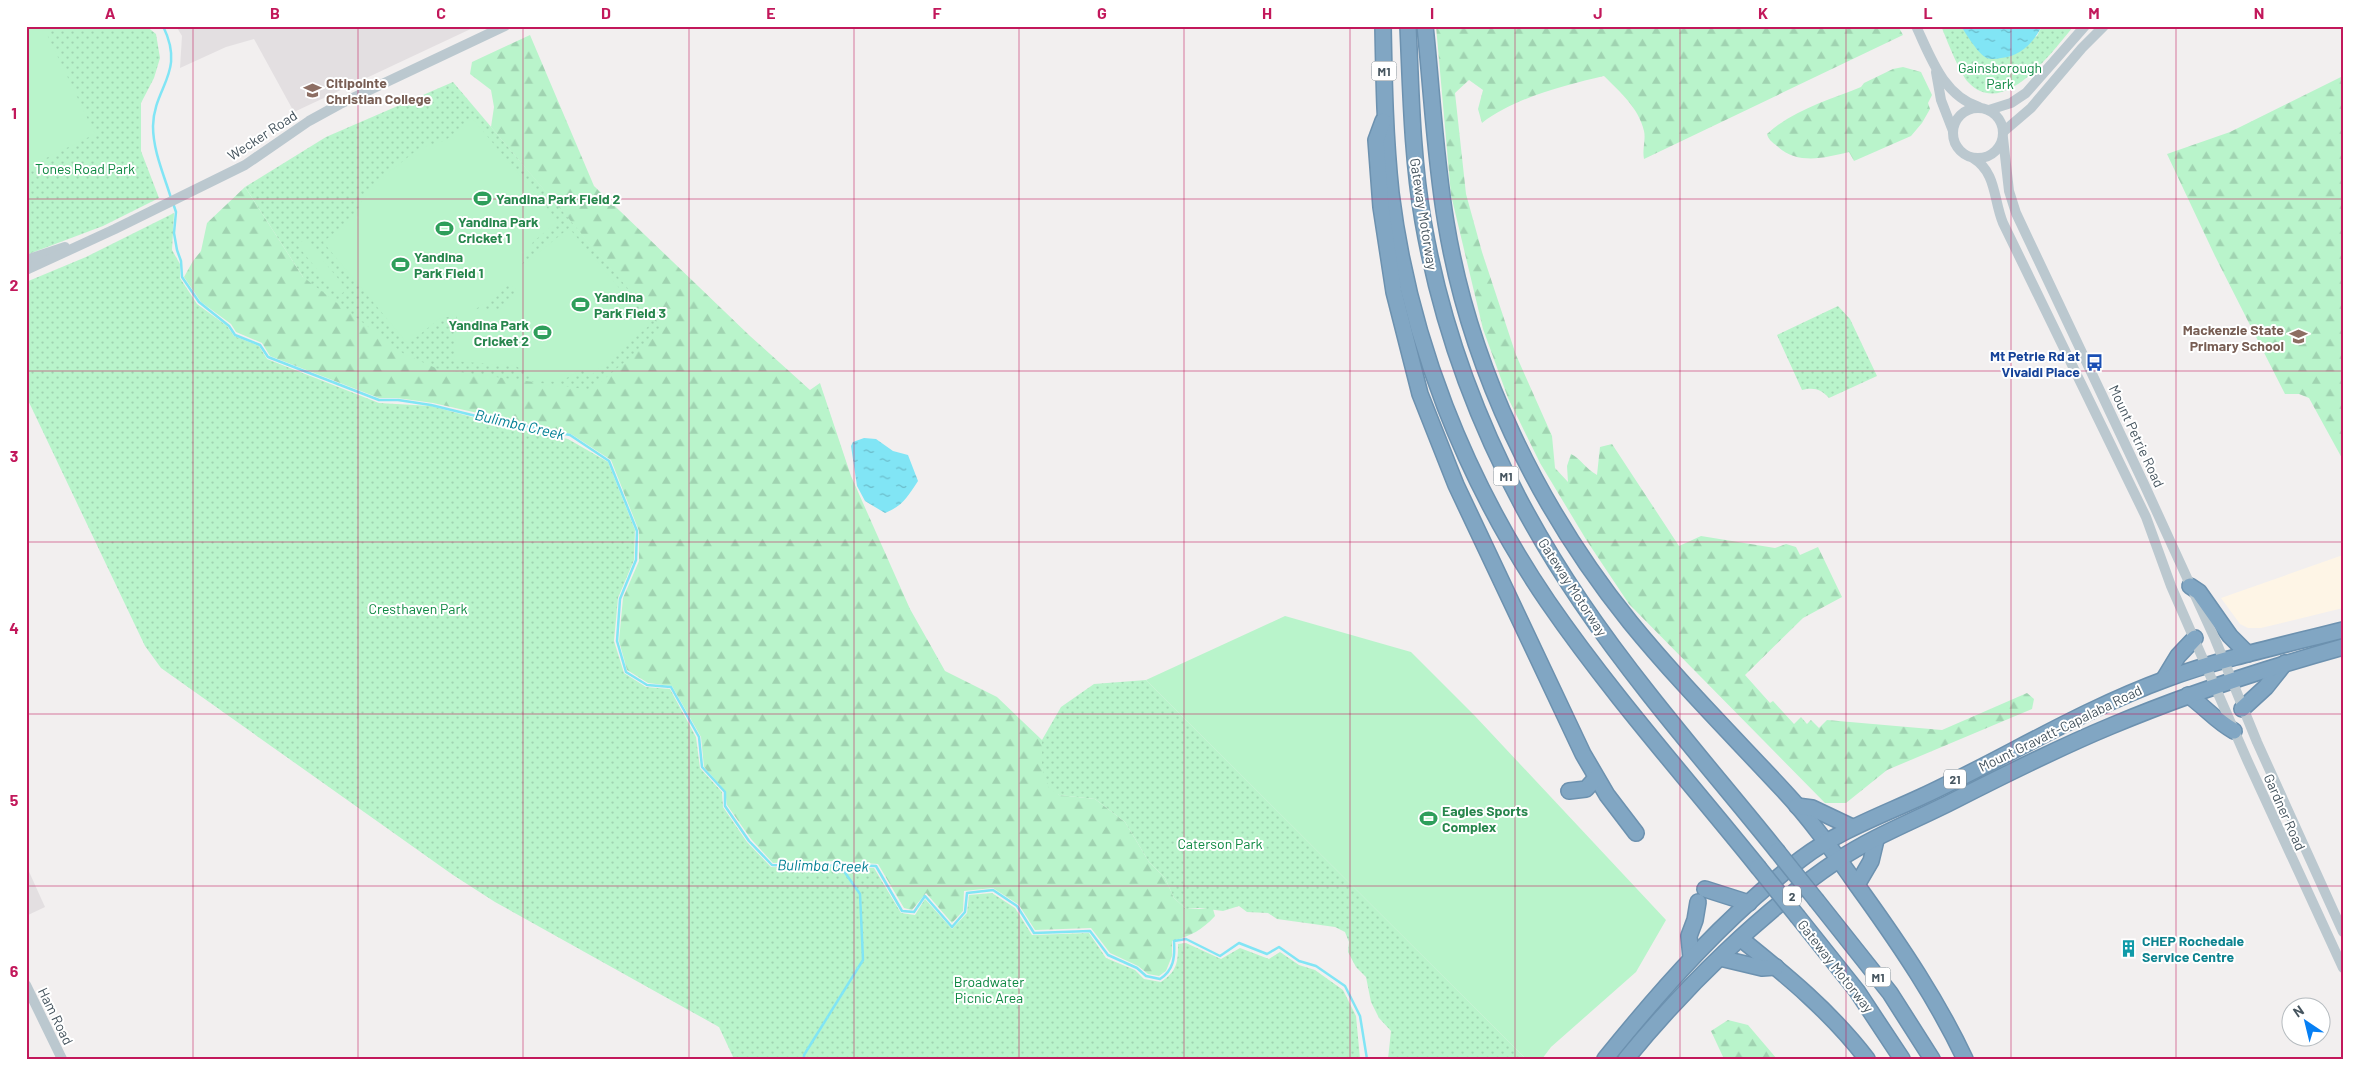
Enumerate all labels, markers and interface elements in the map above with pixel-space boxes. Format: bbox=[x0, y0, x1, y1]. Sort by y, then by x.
text: A bbox=[105, 3, 116, 22]
text: B bbox=[270, 3, 280, 22]
text: C bbox=[436, 3, 446, 22]
text: D bbox=[601, 3, 611, 22]
text: E bbox=[766, 3, 776, 22]
text: F bbox=[933, 3, 942, 22]
text: G bbox=[1097, 3, 1107, 22]
text: H bbox=[1262, 3, 1272, 22]
text: I bbox=[1430, 3, 1434, 22]
text: J bbox=[1593, 3, 1603, 22]
text: K bbox=[1758, 3, 1768, 22]
text: L bbox=[1923, 3, 1933, 22]
text: M bbox=[2088, 3, 2100, 22]
text: N bbox=[2254, 3, 2264, 22]
park label: Gainsborough Park bbox=[1958, 59, 2042, 92]
road number: M1 bbox=[1372, 61, 1396, 80]
place label: Citipointe Christian College bbox=[326, 74, 431, 107]
school or university icon: Citipointe Christian College bbox=[302, 80, 322, 100]
text: 1 bbox=[11, 103, 17, 122]
street label: Wecker Road bbox=[224, 106, 300, 164]
street label: Gateway Motorway bbox=[1407, 157, 1441, 272]
park label: Tones Road Park bbox=[35, 160, 135, 177]
sports icon: Yandina Park Field 2 bbox=[472, 188, 492, 208]
place label: Yandina Park Field 2 bbox=[496, 190, 621, 207]
place label: Yandina Park Cricket 1 bbox=[458, 213, 539, 246]
sports icon: Yandina Park Cricket 1 bbox=[434, 219, 454, 239]
place label: Yandina Park Field 1 bbox=[414, 248, 483, 281]
sports icon: Yandina Park Field 1 bbox=[390, 254, 410, 274]
text: 2 bbox=[10, 275, 19, 294]
place label: Yandina Park Field 3 bbox=[594, 288, 666, 321]
sports icon: Yandina Park Field 3 bbox=[570, 294, 590, 314]
place label: Yandina Park Cricket 2 bbox=[448, 316, 530, 349]
place label: Mackenzie State Primary School bbox=[2183, 321, 2284, 354]
sports icon: Yandina Park Cricket 2 bbox=[533, 322, 553, 342]
school or university icon: Mackenzie State Primary School bbox=[2288, 327, 2308, 347]
place label: Mt Petrie Rd at Vivaldi Place bbox=[1990, 347, 2080, 380]
bus stop icon: Mt Petrie Rd at Vivaldi Place bbox=[2084, 353, 2104, 373]
street label: Mount Petrie Road bbox=[2106, 382, 2168, 490]
water label: Bulimba Creek bbox=[473, 405, 567, 443]
text: 3 bbox=[10, 446, 18, 465]
road number: M1 bbox=[1494, 466, 1518, 486]
street label: Gateway Motorway bbox=[1535, 535, 1611, 639]
park label: Cresthaven Park bbox=[368, 600, 468, 617]
text: 4 bbox=[9, 618, 19, 637]
street label: Mount Gravatt-Capalaba Road bbox=[1975, 681, 2145, 775]
road number: 21 bbox=[1944, 770, 1966, 789]
street label: Gardner Road bbox=[2261, 771, 2309, 853]
text: 5 bbox=[10, 790, 19, 809]
place label: Eagles Sports Complex bbox=[1442, 802, 1528, 835]
sports icon: Eagles Sports Complex bbox=[1418, 808, 1438, 828]
park label: Caterson Park bbox=[1177, 835, 1263, 852]
water label: Bulimba Creek bbox=[777, 855, 870, 875]
road number: 2 bbox=[1783, 886, 1801, 906]
street label: Gateway Motorway bbox=[1795, 916, 1878, 1016]
place label: CHEP Rochedale Service Centre bbox=[2142, 932, 2244, 965]
building icon: CHEP Rochedale Service Centre bbox=[2118, 938, 2138, 958]
text: 6 bbox=[10, 961, 19, 980]
road number: M1 bbox=[1866, 968, 1890, 986]
park label: Broadwater Picnic Area bbox=[954, 973, 1024, 1006]
street label: Ham Road bbox=[35, 985, 77, 1047]
north arrow bbox=[2282, 998, 2332, 1048]
text: N bbox=[2290, 1001, 2307, 1021]

